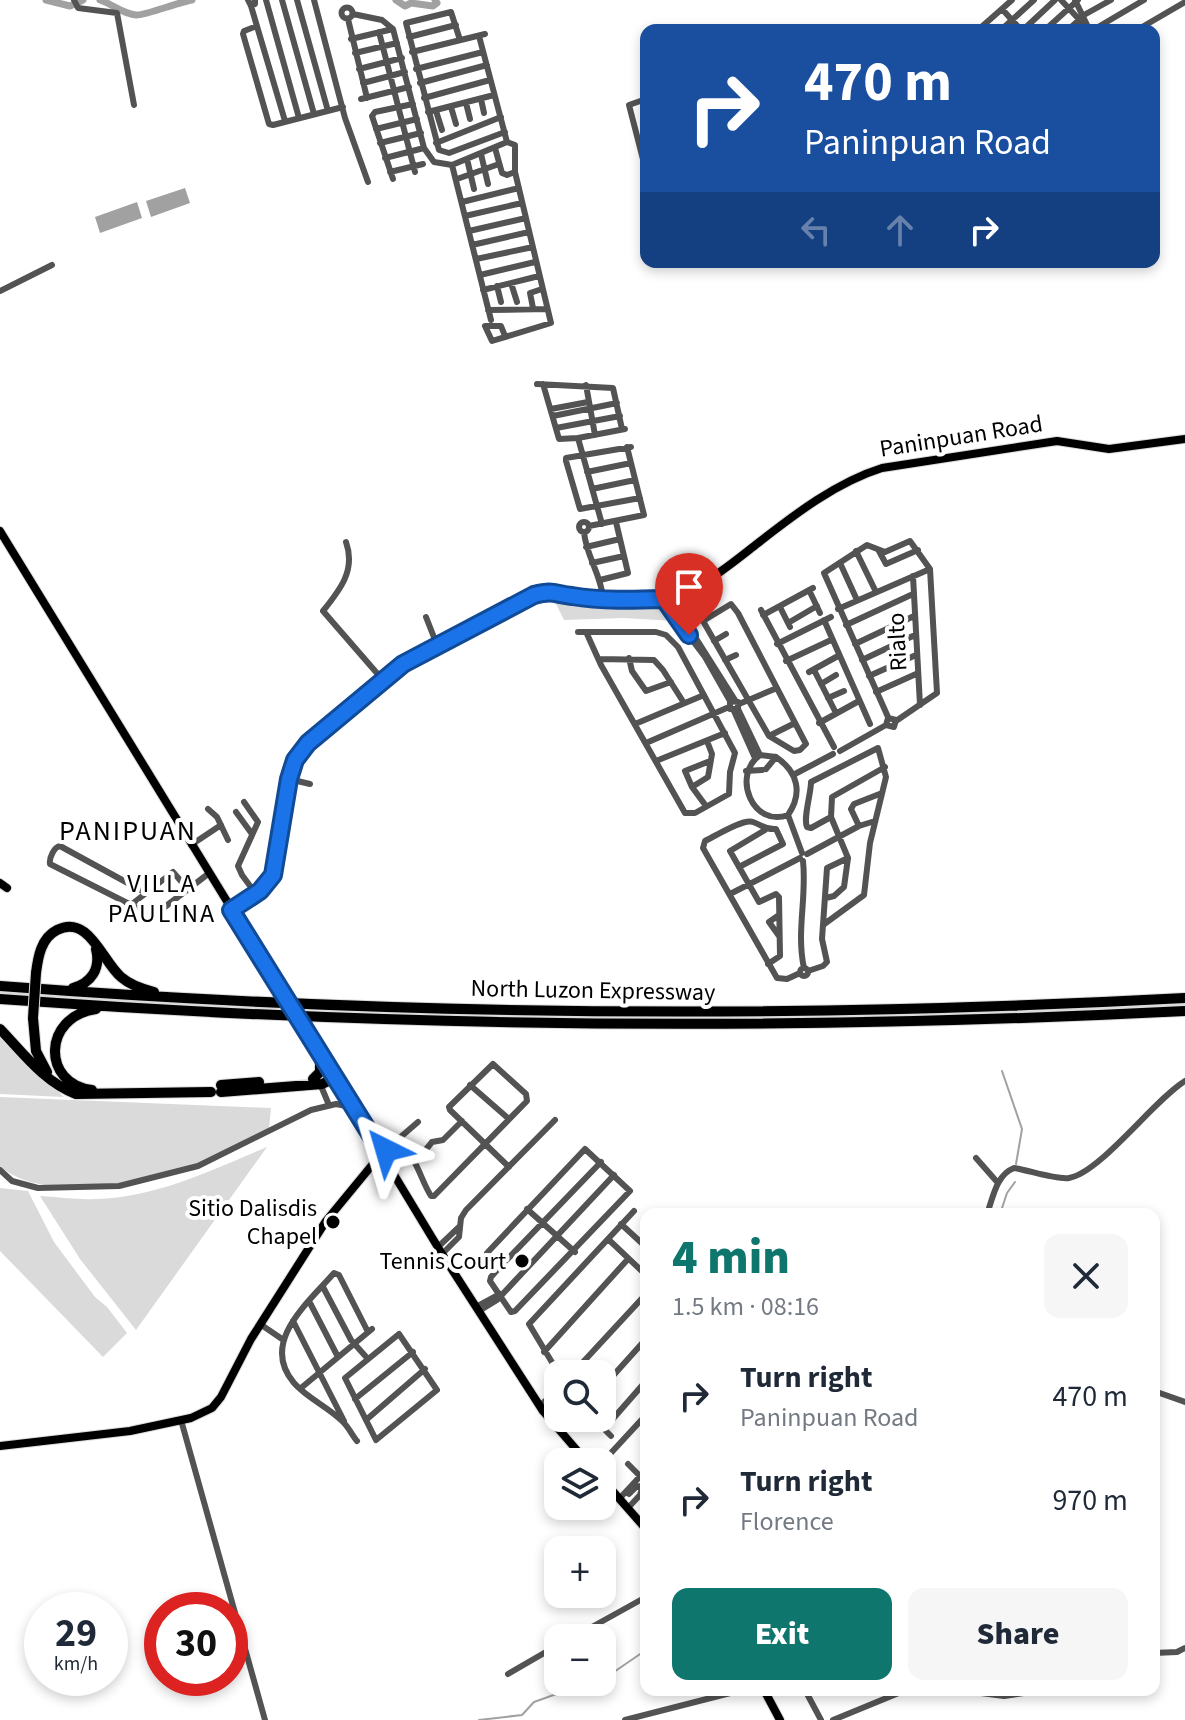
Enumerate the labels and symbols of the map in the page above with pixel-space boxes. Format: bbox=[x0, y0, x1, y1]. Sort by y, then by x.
street label: Paninpuan Road bbox=[877, 406, 1045, 467]
pin bbox=[655, 553, 723, 635]
street label: Rialto bbox=[878, 612, 917, 672]
district label: PANIPUAN bbox=[59, 811, 197, 851]
district label: VILLA PAULINA bbox=[108, 865, 216, 932]
street label: North Luzon Expressway bbox=[470, 971, 716, 1010]
position arrow bbox=[344, 1108, 428, 1192]
place label: Sitio Dalisdis Chapel bbox=[188, 1191, 317, 1254]
marker: Sitio Dalisdis Chapel bbox=[324, 1213, 342, 1231]
place label: Tennis Court bbox=[380, 1244, 506, 1279]
marker: Tennis Court bbox=[513, 1252, 531, 1270]
speed limit sign: 30 bbox=[144, 1592, 248, 1696]

